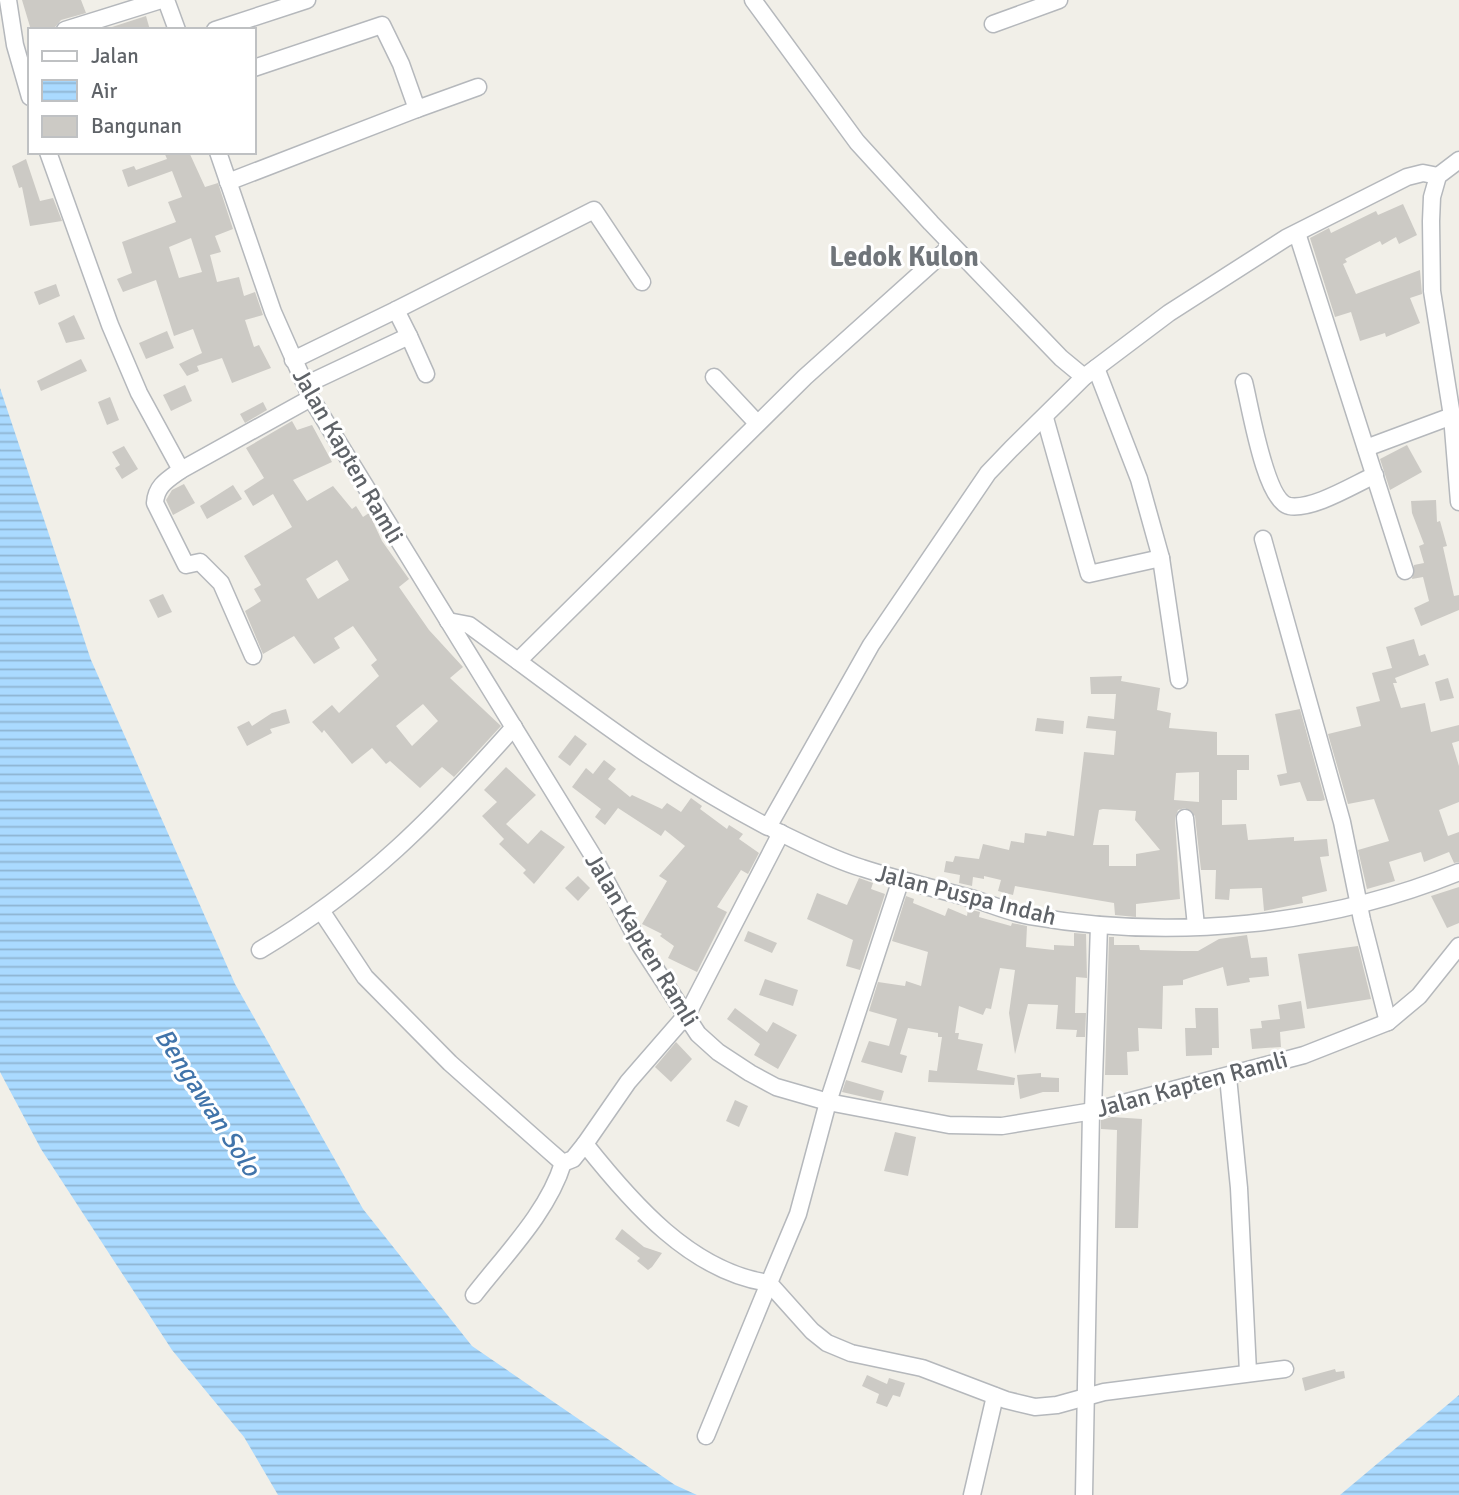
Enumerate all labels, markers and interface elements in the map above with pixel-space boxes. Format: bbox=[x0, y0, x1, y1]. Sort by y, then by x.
legend bbox=[28, 28, 256, 154]
text: Jalan bbox=[91, 43, 139, 69]
text: Air bbox=[91, 78, 118, 104]
text: Bangunan bbox=[91, 113, 182, 139]
district label: Ledok Kulon bbox=[829, 240, 979, 274]
street label: Jalan Kapten Ramli bbox=[286, 363, 410, 549]
street label: Jalan Kapten Ramli bbox=[578, 848, 706, 1032]
street label: Jalan Puspa Indah bbox=[873, 858, 1059, 932]
water label: Bengawan Solo bbox=[147, 1023, 268, 1184]
street label: Jalan Kapten Ramli bbox=[1093, 1044, 1291, 1124]

